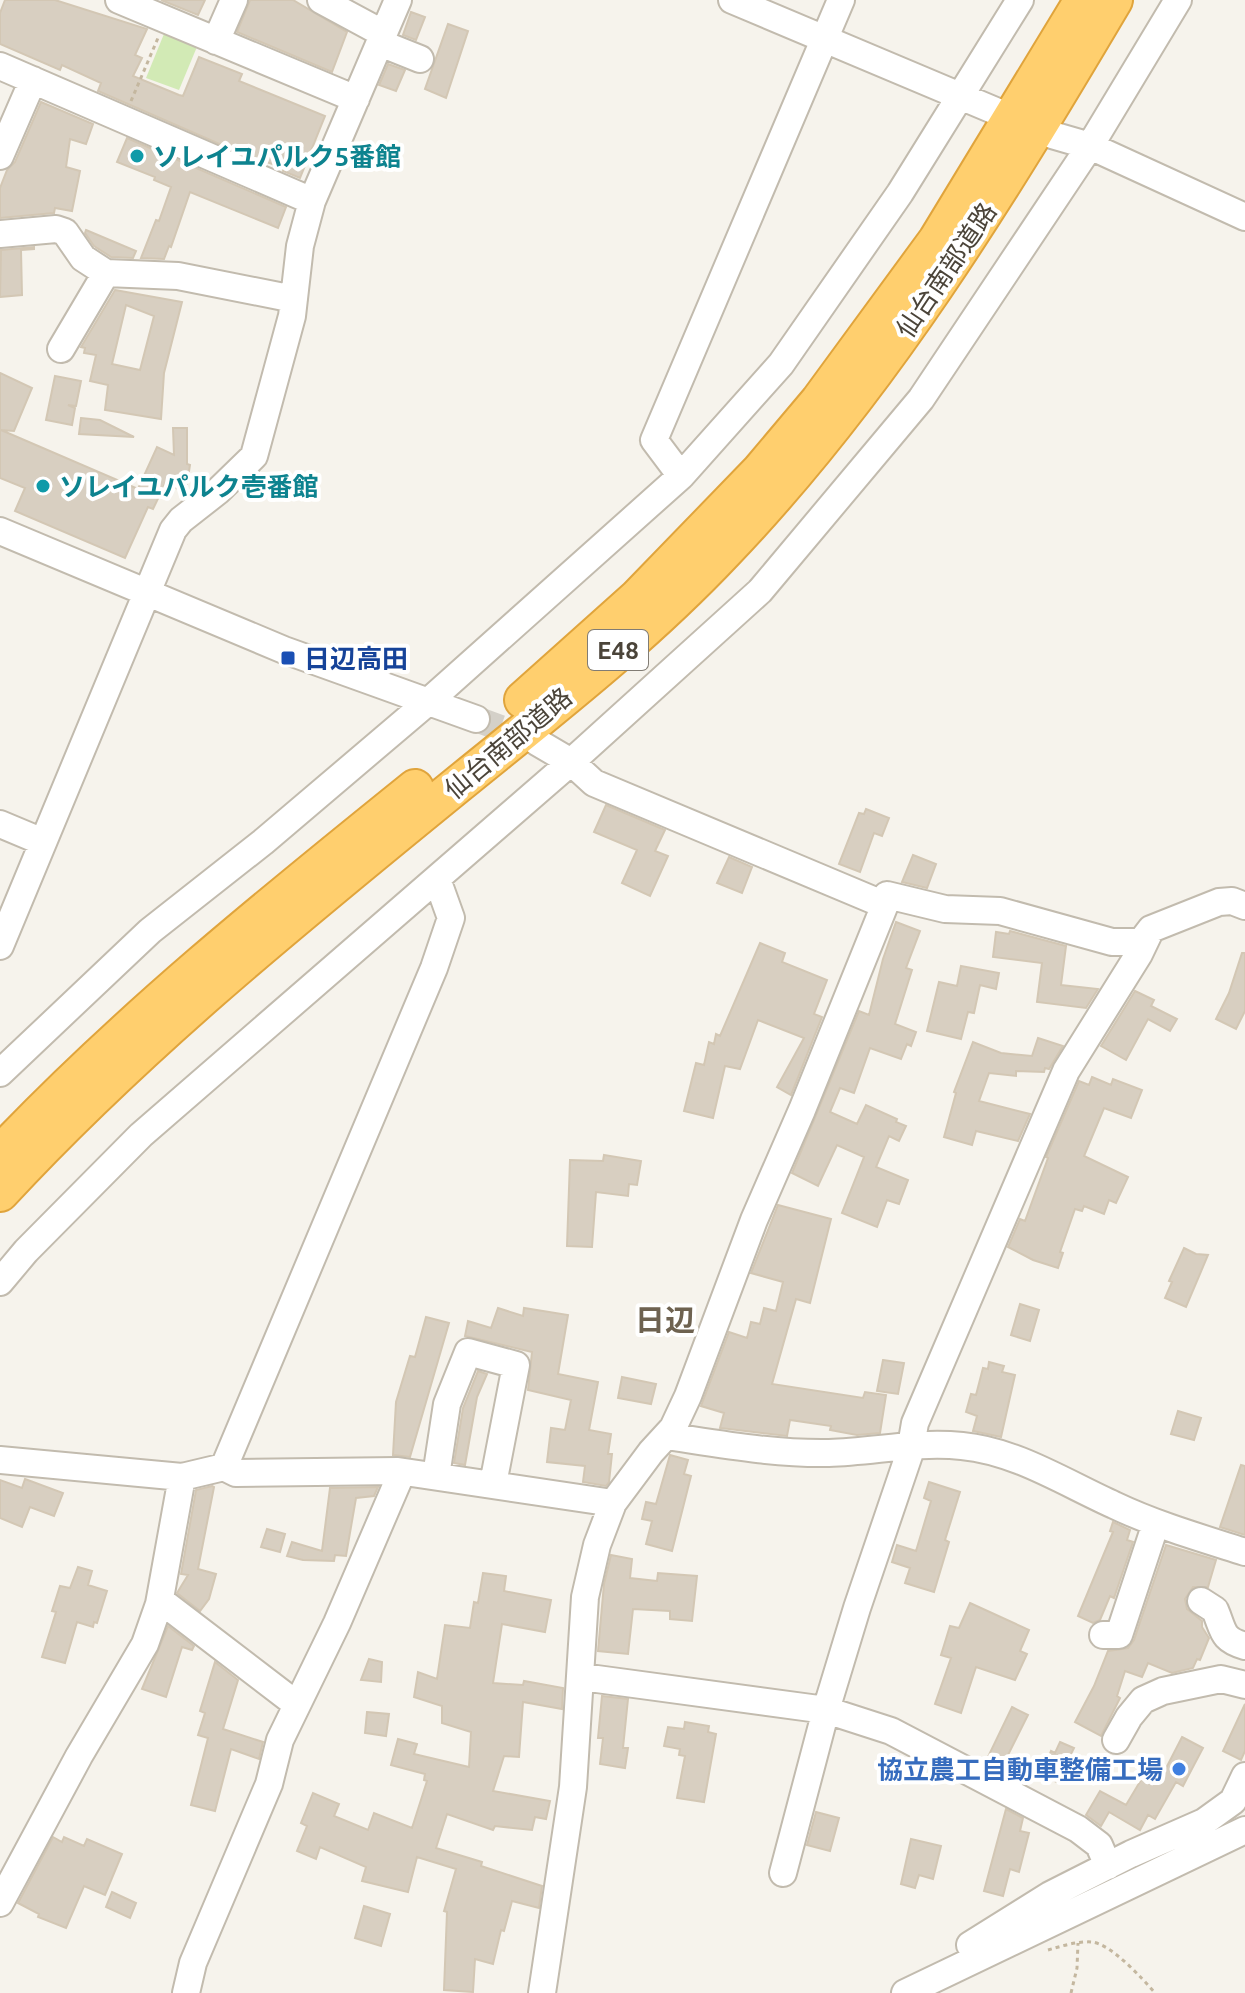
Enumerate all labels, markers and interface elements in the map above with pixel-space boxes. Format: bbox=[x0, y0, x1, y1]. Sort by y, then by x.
place label: ソレイユパルク5番館 bbox=[153, 142, 401, 171]
marker: ソレイユパルク5番館 bbox=[128, 147, 146, 165]
street label: 仙台南部道路 bbox=[890, 197, 1002, 343]
place label: ソレイユパルク壱番館 bbox=[59, 472, 318, 501]
marker: ソレイユパルク壱番館 bbox=[34, 477, 52, 495]
road number: E48 bbox=[588, 630, 648, 670]
place label: 日辺高田 bbox=[304, 644, 408, 673]
marker: 日辺高田 bbox=[279, 649, 297, 667]
street label: 仙台南部道路 bbox=[439, 682, 577, 804]
district label: 日辺 bbox=[635, 1303, 695, 1337]
place label: 協立農工自動車整備工場 bbox=[877, 1755, 1163, 1784]
marker: 協立農工自動車整備工場 bbox=[1170, 1760, 1188, 1778]

